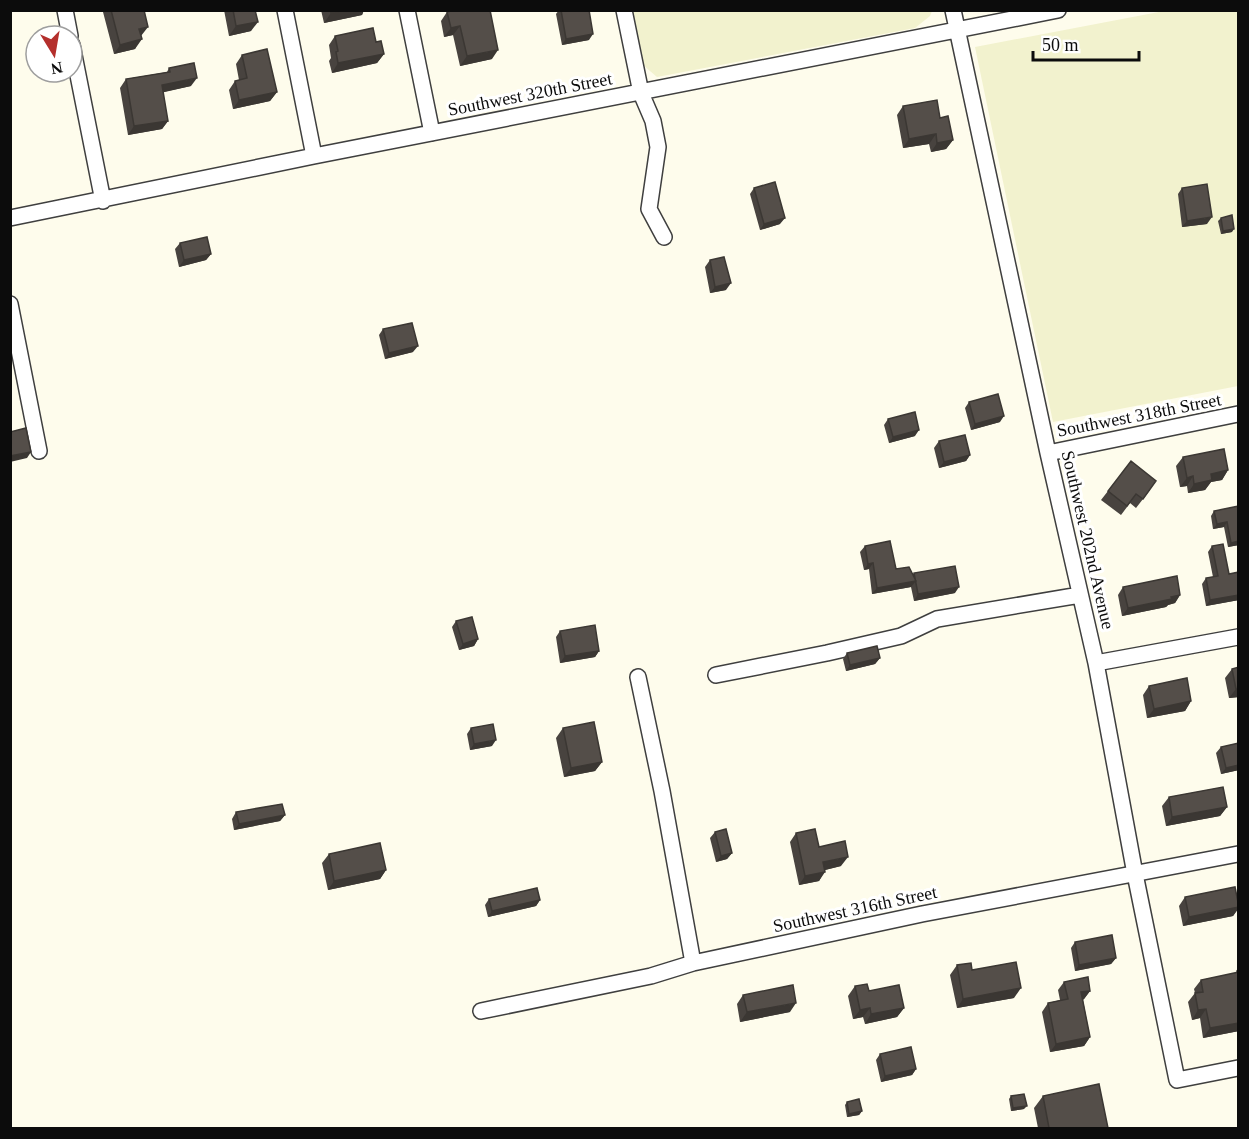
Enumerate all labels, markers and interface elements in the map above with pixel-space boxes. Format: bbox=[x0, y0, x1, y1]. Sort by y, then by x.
north arrow bbox=[24, 24, 84, 84]
scale bar bbox=[1033, 24, 1140, 62]
text: 50 m bbox=[1042, 35, 1079, 55]
text: N bbox=[49, 59, 64, 78]
street label: Southwest 320th Street bbox=[446, 68, 614, 120]
street label: Southwest 318th Street bbox=[1055, 389, 1223, 441]
street label: Southwest 202nd Avenue bbox=[1058, 449, 1118, 631]
street label: Southwest 316th Street bbox=[771, 882, 939, 936]

